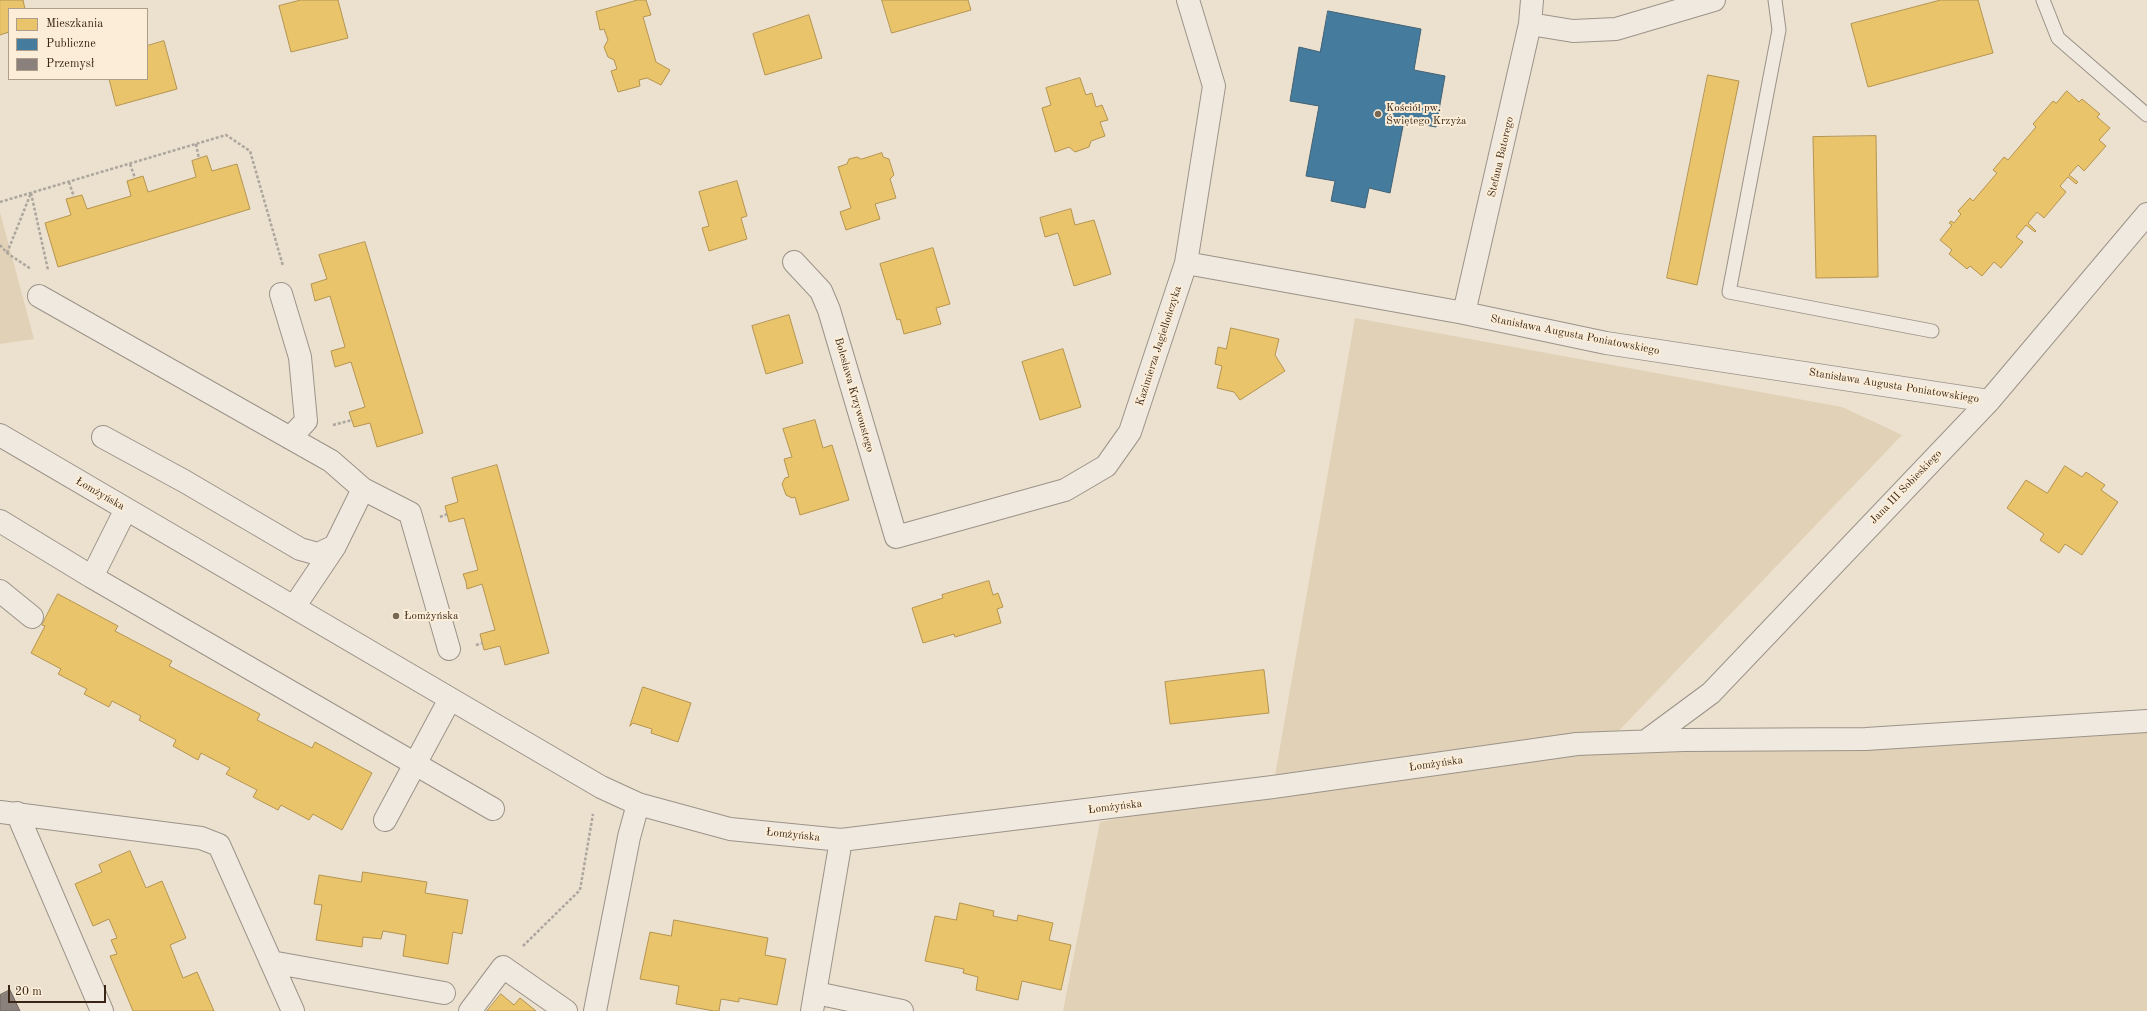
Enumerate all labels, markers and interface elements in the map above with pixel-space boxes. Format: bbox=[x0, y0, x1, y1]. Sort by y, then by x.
legend bbox=[8, 8, 148, 80]
text: Mieszkania bbox=[46, 18, 103, 30]
text: Publiczne bbox=[46, 38, 96, 50]
text: Przemysł bbox=[46, 58, 94, 70]
place label: Kościół pw. Świętego Krzyża bbox=[1386, 101, 1467, 127]
marker: Kościół pw. Świętego Krzyża bbox=[1373, 109, 1383, 119]
street label: Stefana Batorego bbox=[1485, 115, 1517, 199]
street label: Kazimierza Jagiellończyka bbox=[1133, 284, 1185, 408]
street label: Stanisława Augusta Poniatowskiego bbox=[1489, 312, 1661, 358]
street label: Bolesława Krzywoustego bbox=[831, 336, 877, 454]
street label: Stanisława Augusta Poniatowskiego bbox=[1808, 366, 1980, 406]
street label: Jana III Sobieskiego bbox=[1867, 447, 1945, 527]
street label: Łomżyńska bbox=[73, 475, 127, 513]
place label: Łomżyńska bbox=[404, 609, 458, 623]
marker: Łomżyńska bbox=[391, 611, 401, 621]
street label: Łomżyńska bbox=[1408, 754, 1464, 774]
street label: Łomżyńska bbox=[1087, 797, 1143, 817]
street label: Łomżyńska bbox=[765, 826, 821, 844]
scale bar bbox=[10, 977, 108, 1003]
text: 20 m bbox=[15, 986, 42, 998]

